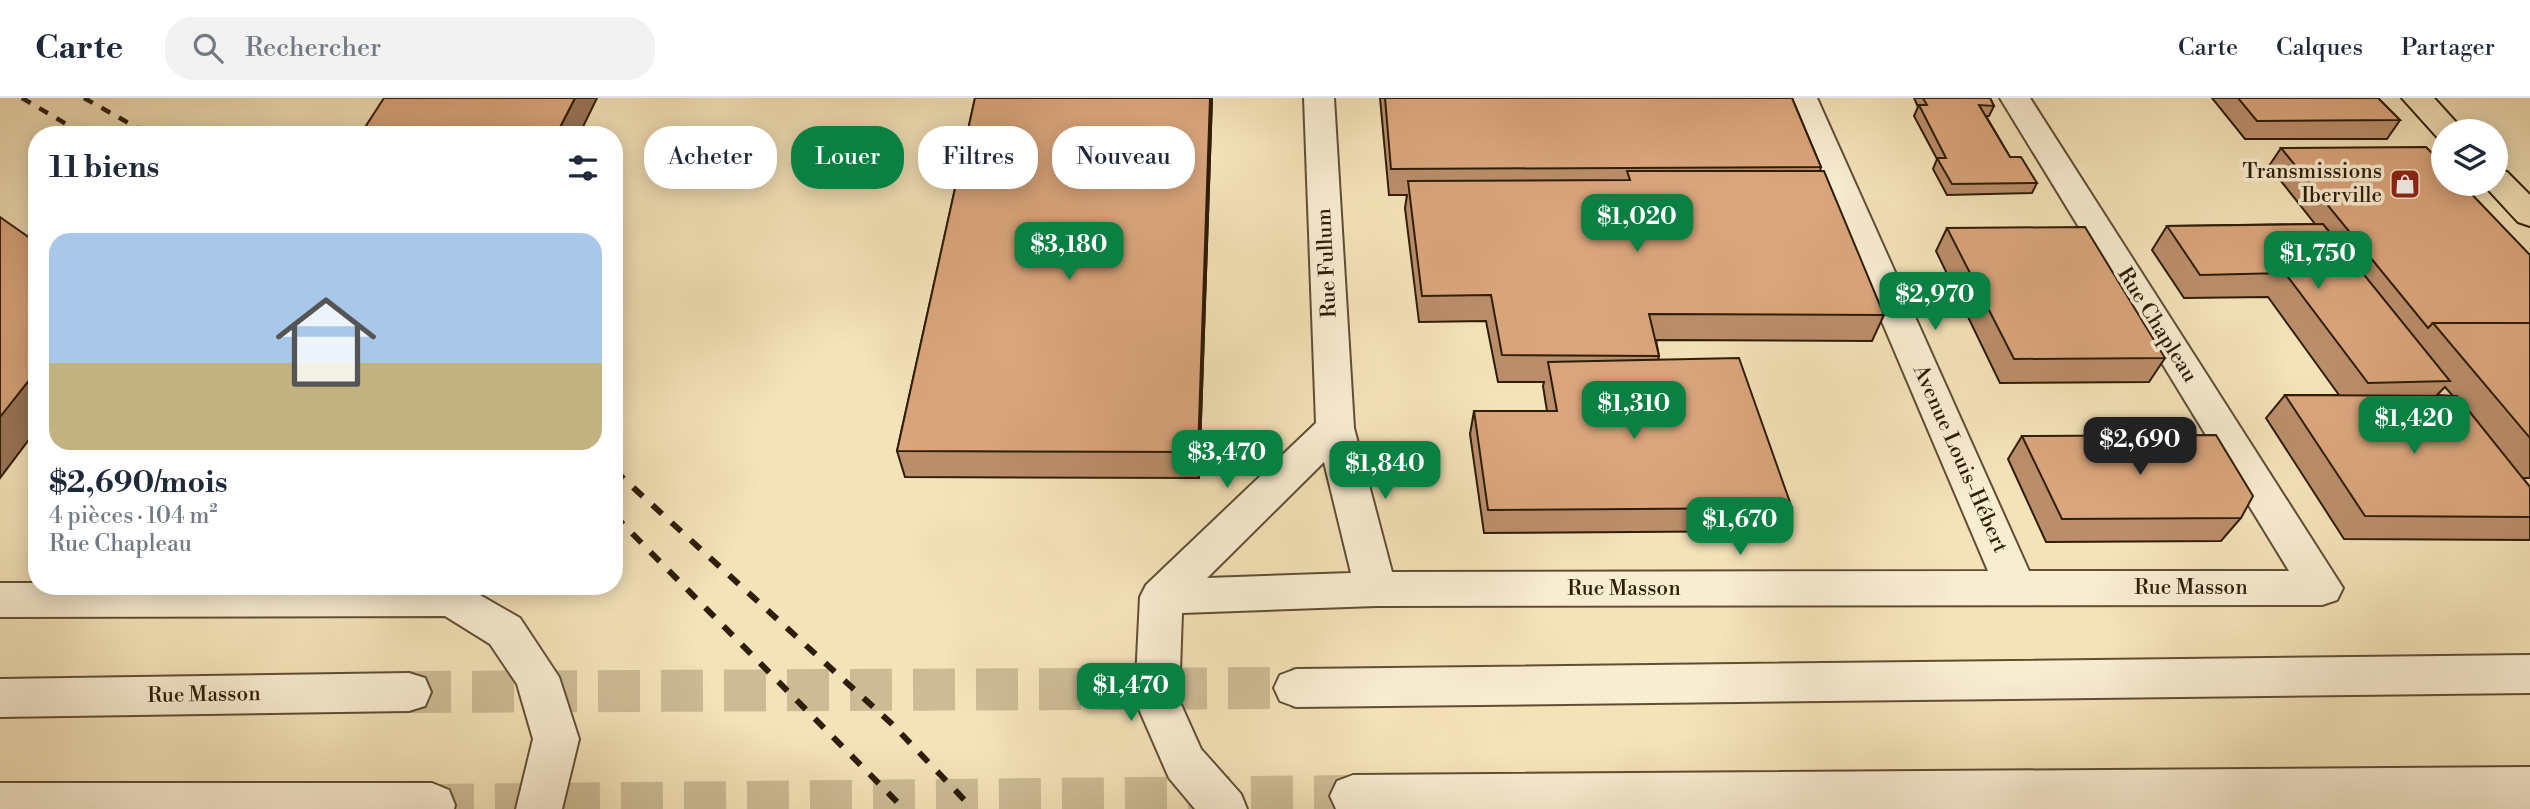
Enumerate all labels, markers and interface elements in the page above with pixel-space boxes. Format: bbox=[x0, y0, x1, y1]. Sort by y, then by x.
search box bbox=[165, 17, 655, 80]
text: Carte bbox=[35, 28, 123, 69]
icon: search bbox=[189, 29, 227, 67]
text: Rechercher bbox=[245, 32, 381, 64]
text: Carte bbox=[2178, 33, 2238, 63]
text: Calques bbox=[2276, 33, 2363, 63]
text: Partager bbox=[2401, 33, 2495, 63]
map controls bbox=[2431, 119, 2508, 196]
button: layers bbox=[2431, 119, 2508, 196]
chip: Acheter bbox=[644, 126, 777, 189]
chip: Louer bbox=[791, 126, 904, 189]
chip: Filtres bbox=[918, 126, 1038, 189]
chip: Nouveau bbox=[1052, 126, 1195, 189]
text: 11 biens bbox=[49, 149, 159, 187]
icon: filters bbox=[564, 149, 602, 187]
place label: Transmissions Iberville bbox=[2243, 159, 2382, 209]
shop icon: Transmissions Iberville bbox=[2388, 167, 2422, 201]
pin: $1,020 bbox=[1580, 194, 1694, 254]
text: $1,020 bbox=[1597, 203, 1677, 231]
street label: Rue Fullum bbox=[1311, 207, 1343, 319]
pin: $3,180 bbox=[1012, 222, 1126, 282]
text: $3,180 bbox=[1031, 231, 1107, 259]
pin: $1,750 bbox=[2261, 232, 2375, 291]
text: $1,750 bbox=[2280, 240, 2356, 268]
street label: Rue Chapleau bbox=[2111, 263, 2203, 387]
pin: $2,970 bbox=[1878, 272, 1992, 332]
icon: home bbox=[263, 279, 389, 405]
text: $2,970 bbox=[1895, 281, 1975, 309]
street label: Avenue Louis-Hébert bbox=[1906, 360, 2013, 557]
pin: $1,310 bbox=[1577, 382, 1691, 441]
text: $1,310 bbox=[1598, 390, 1670, 418]
pin: $1,420 bbox=[2357, 396, 2471, 456]
text: $1,420 bbox=[2375, 405, 2453, 433]
pin: $2,690 bbox=[2083, 418, 2197, 477]
text: $2,690 bbox=[2100, 426, 2180, 454]
pin: $3,470 bbox=[1170, 430, 1284, 490]
text: $3,470 bbox=[1188, 439, 1266, 467]
pin: $1,840 bbox=[1328, 442, 1442, 501]
text: $1,840 bbox=[1345, 450, 1425, 478]
text: $2,690/mois bbox=[49, 464, 228, 502]
pin: $1,670 bbox=[1683, 498, 1797, 557]
text: 4 pièces · 104 m² bbox=[49, 502, 218, 530]
text: $1,670 bbox=[1702, 506, 1778, 534]
text: Rue Chapleau bbox=[49, 530, 192, 558]
street label: Rue Masson bbox=[2134, 575, 2248, 601]
street label: Rue Masson bbox=[1567, 576, 1681, 602]
pin: $1,470 bbox=[1074, 664, 1188, 723]
text: $1,470 bbox=[1093, 672, 1169, 700]
street label: Rue Masson bbox=[147, 681, 261, 709]

